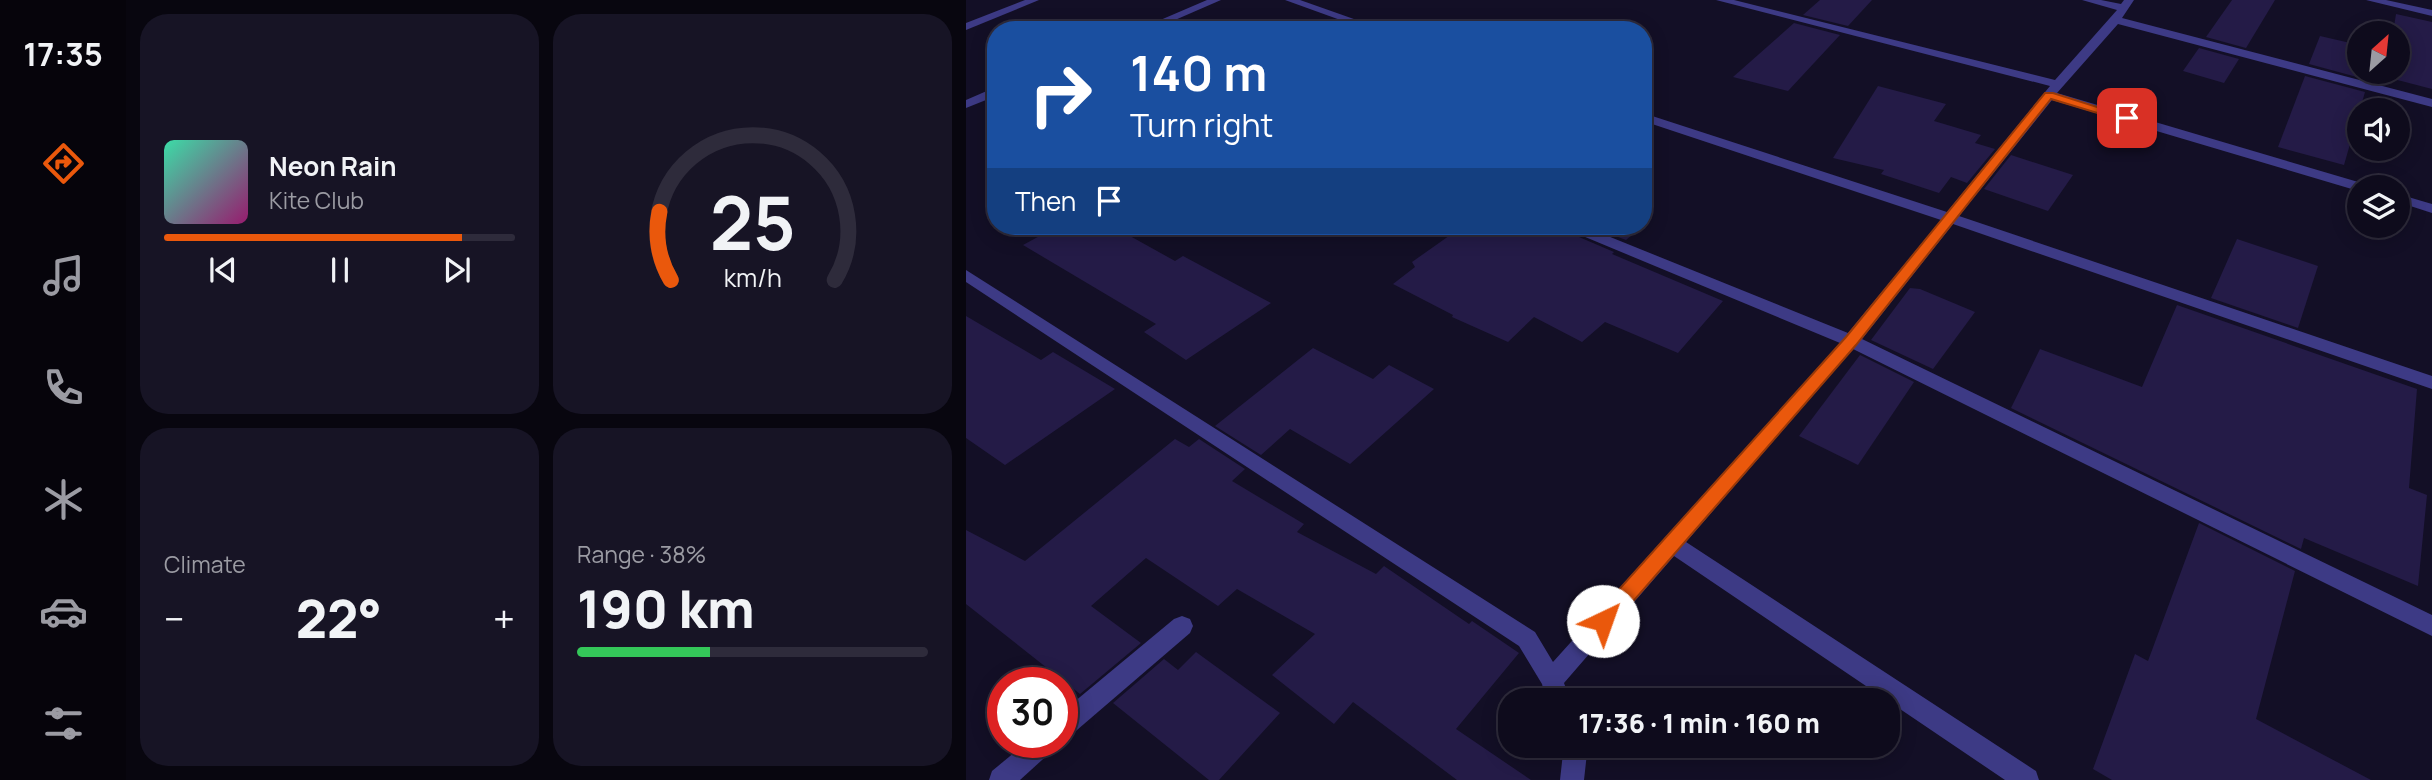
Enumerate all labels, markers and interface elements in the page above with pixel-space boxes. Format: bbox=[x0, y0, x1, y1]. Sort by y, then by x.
north arrow bbox=[2347, 21, 2410, 84]
map controls bbox=[2347, 21, 2410, 238]
text: 17:35 bbox=[23, 32, 103, 76]
text: 140 m bbox=[1130, 39, 1267, 106]
icon: right bbox=[1015, 49, 1106, 140]
pin bbox=[2097, 88, 2157, 148]
button: sound bbox=[2347, 98, 2410, 161]
icon: arrive bbox=[2108, 99, 2146, 137]
text: Turn right bbox=[1130, 103, 1273, 147]
icon: directions bbox=[39, 139, 88, 188]
text: Neon Rain bbox=[269, 148, 397, 184]
text: 25 bbox=[709, 173, 796, 273]
button: layers bbox=[2347, 175, 2410, 238]
icon: arrive bbox=[1090, 182, 1128, 220]
text: Then bbox=[1015, 183, 1076, 219]
text: Kite Club bbox=[269, 184, 364, 216]
icon: music bbox=[39, 251, 88, 300]
icon: previous bbox=[204, 251, 242, 289]
icon: pause bbox=[321, 251, 359, 289]
icon: next bbox=[438, 251, 476, 289]
text: km/h bbox=[723, 260, 782, 295]
icon: phone bbox=[39, 363, 88, 412]
icon: climate bbox=[39, 475, 88, 524]
text: Range · 38% bbox=[577, 538, 706, 570]
text: Climate bbox=[164, 548, 246, 580]
text: 190 km bbox=[577, 573, 755, 644]
text: 22° bbox=[296, 583, 382, 654]
position arrow bbox=[1566, 584, 1640, 658]
icon: car bbox=[39, 587, 88, 636]
text: − bbox=[164, 592, 185, 644]
text: + bbox=[493, 592, 515, 644]
speed limit sign: 30 bbox=[987, 667, 1078, 758]
icon: filters bbox=[39, 699, 88, 748]
text: 17:36 · 1 min · 160 m bbox=[1578, 705, 1820, 741]

